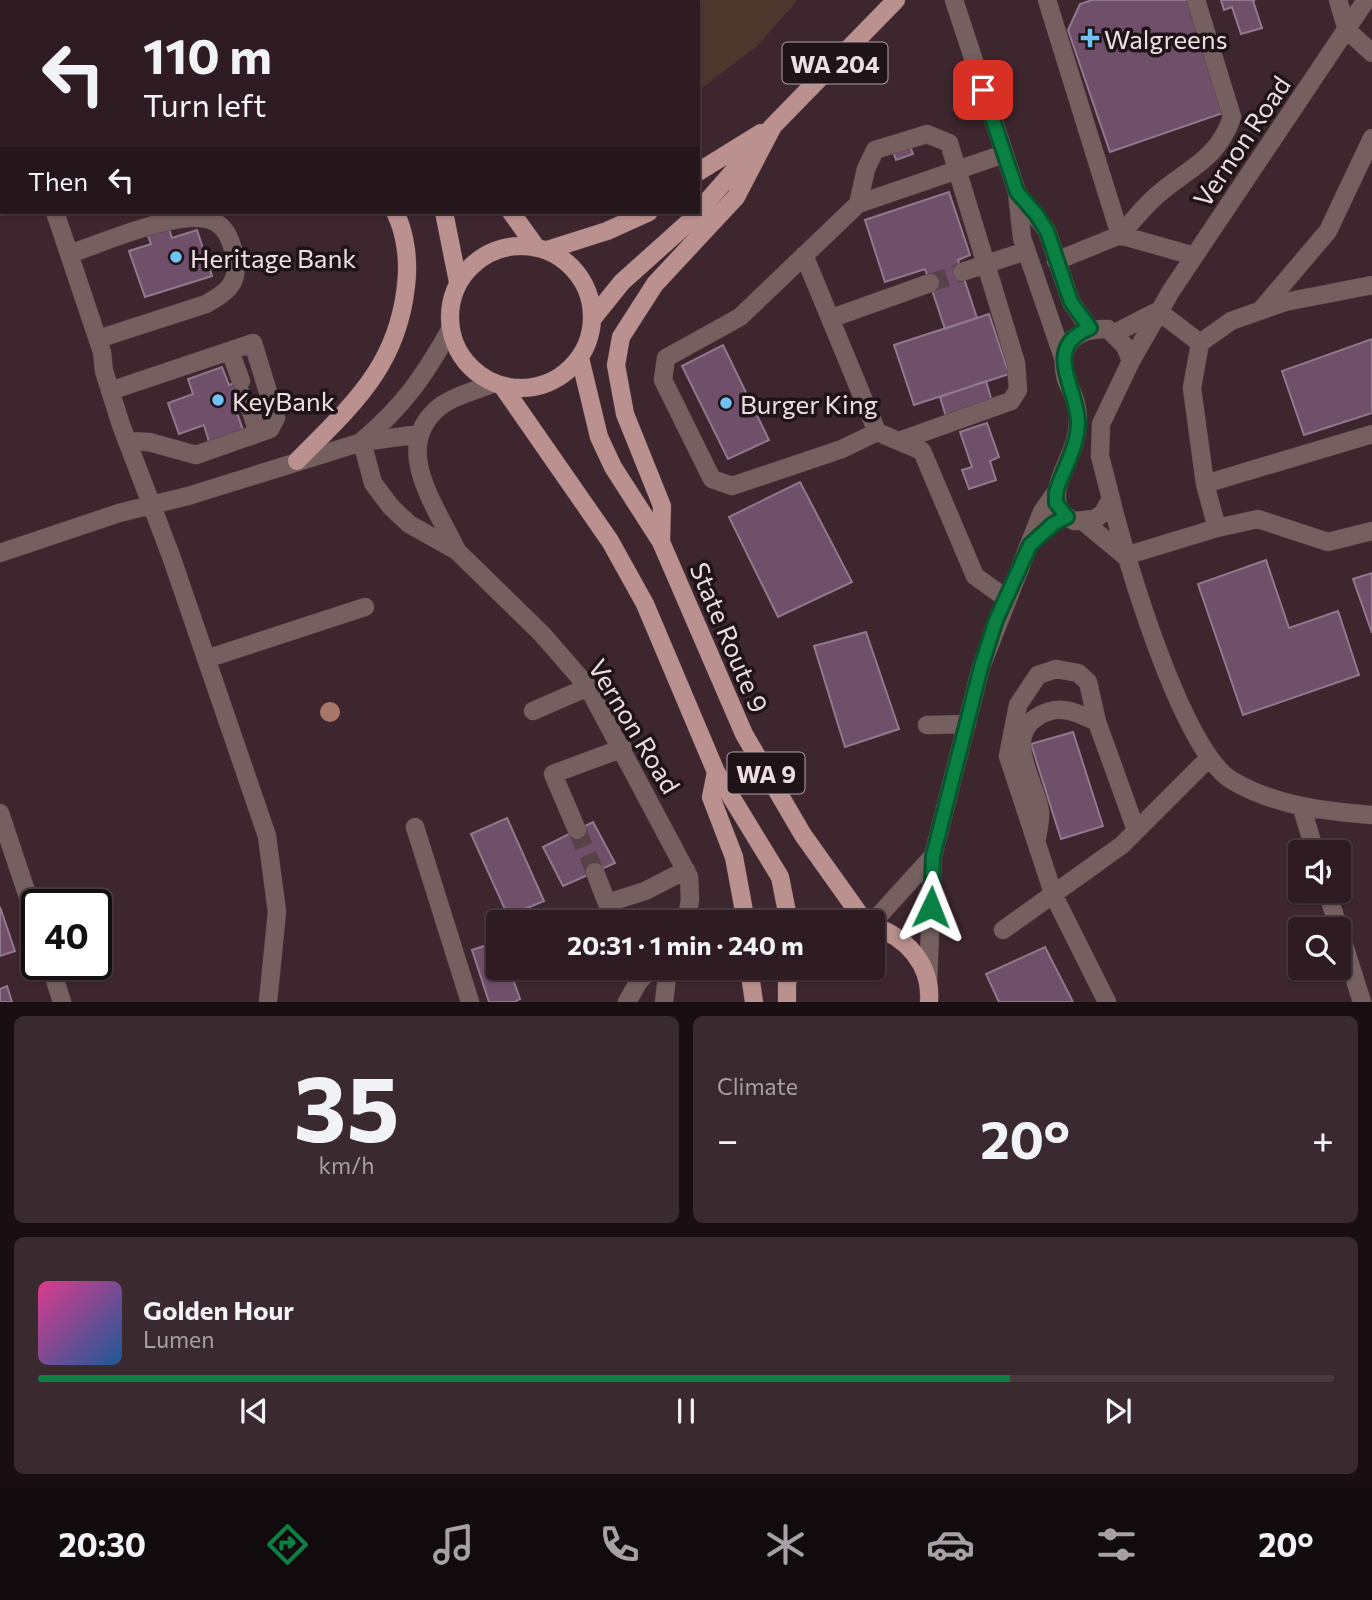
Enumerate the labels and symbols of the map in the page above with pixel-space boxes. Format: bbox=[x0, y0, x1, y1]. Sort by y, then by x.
place label: Walgreens bbox=[1104, 23, 1228, 54]
marker: Walgreens bbox=[1082, 30, 1098, 46]
road number: WA 204 bbox=[782, 42, 888, 84]
pin bbox=[953, 60, 1013, 120]
street label: Vernon Road bbox=[1186, 70, 1296, 212]
place label: Heritage Bank bbox=[190, 242, 356, 273]
marker: Heritage Bank bbox=[168, 249, 184, 265]
place label: KeyBank bbox=[232, 385, 335, 416]
place label: Burger King bbox=[740, 388, 878, 419]
marker: KeyBank bbox=[210, 392, 226, 408]
marker: Burger King bbox=[718, 395, 734, 411]
street label: State Route 9 bbox=[684, 557, 776, 717]
street label: Vernon Road bbox=[583, 653, 687, 799]
road number: WA 9 bbox=[728, 752, 804, 794]
position arrow bbox=[894, 870, 968, 944]
speed limit sign: 40 bbox=[21, 889, 112, 980]

